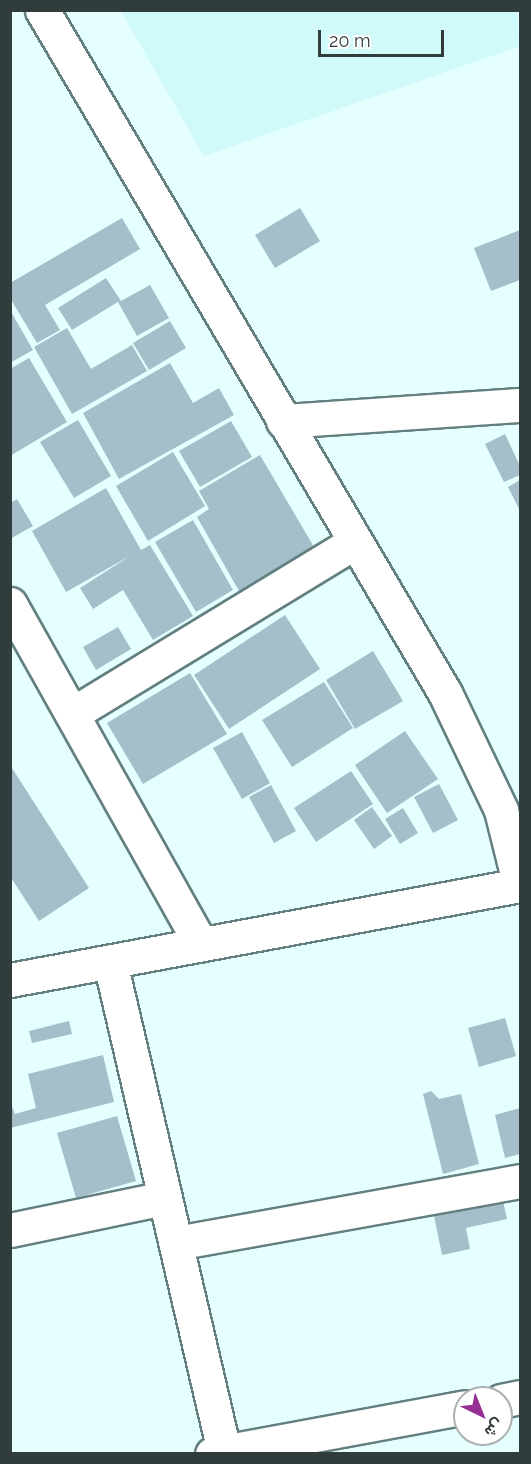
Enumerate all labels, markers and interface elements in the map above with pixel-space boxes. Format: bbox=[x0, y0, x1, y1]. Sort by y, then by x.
scale bar bbox=[321, 18, 447, 56]
text: 20 m bbox=[329, 30, 371, 51]
north arrow bbox=[453, 1386, 513, 1446]
text: ش bbox=[481, 1415, 508, 1442]

